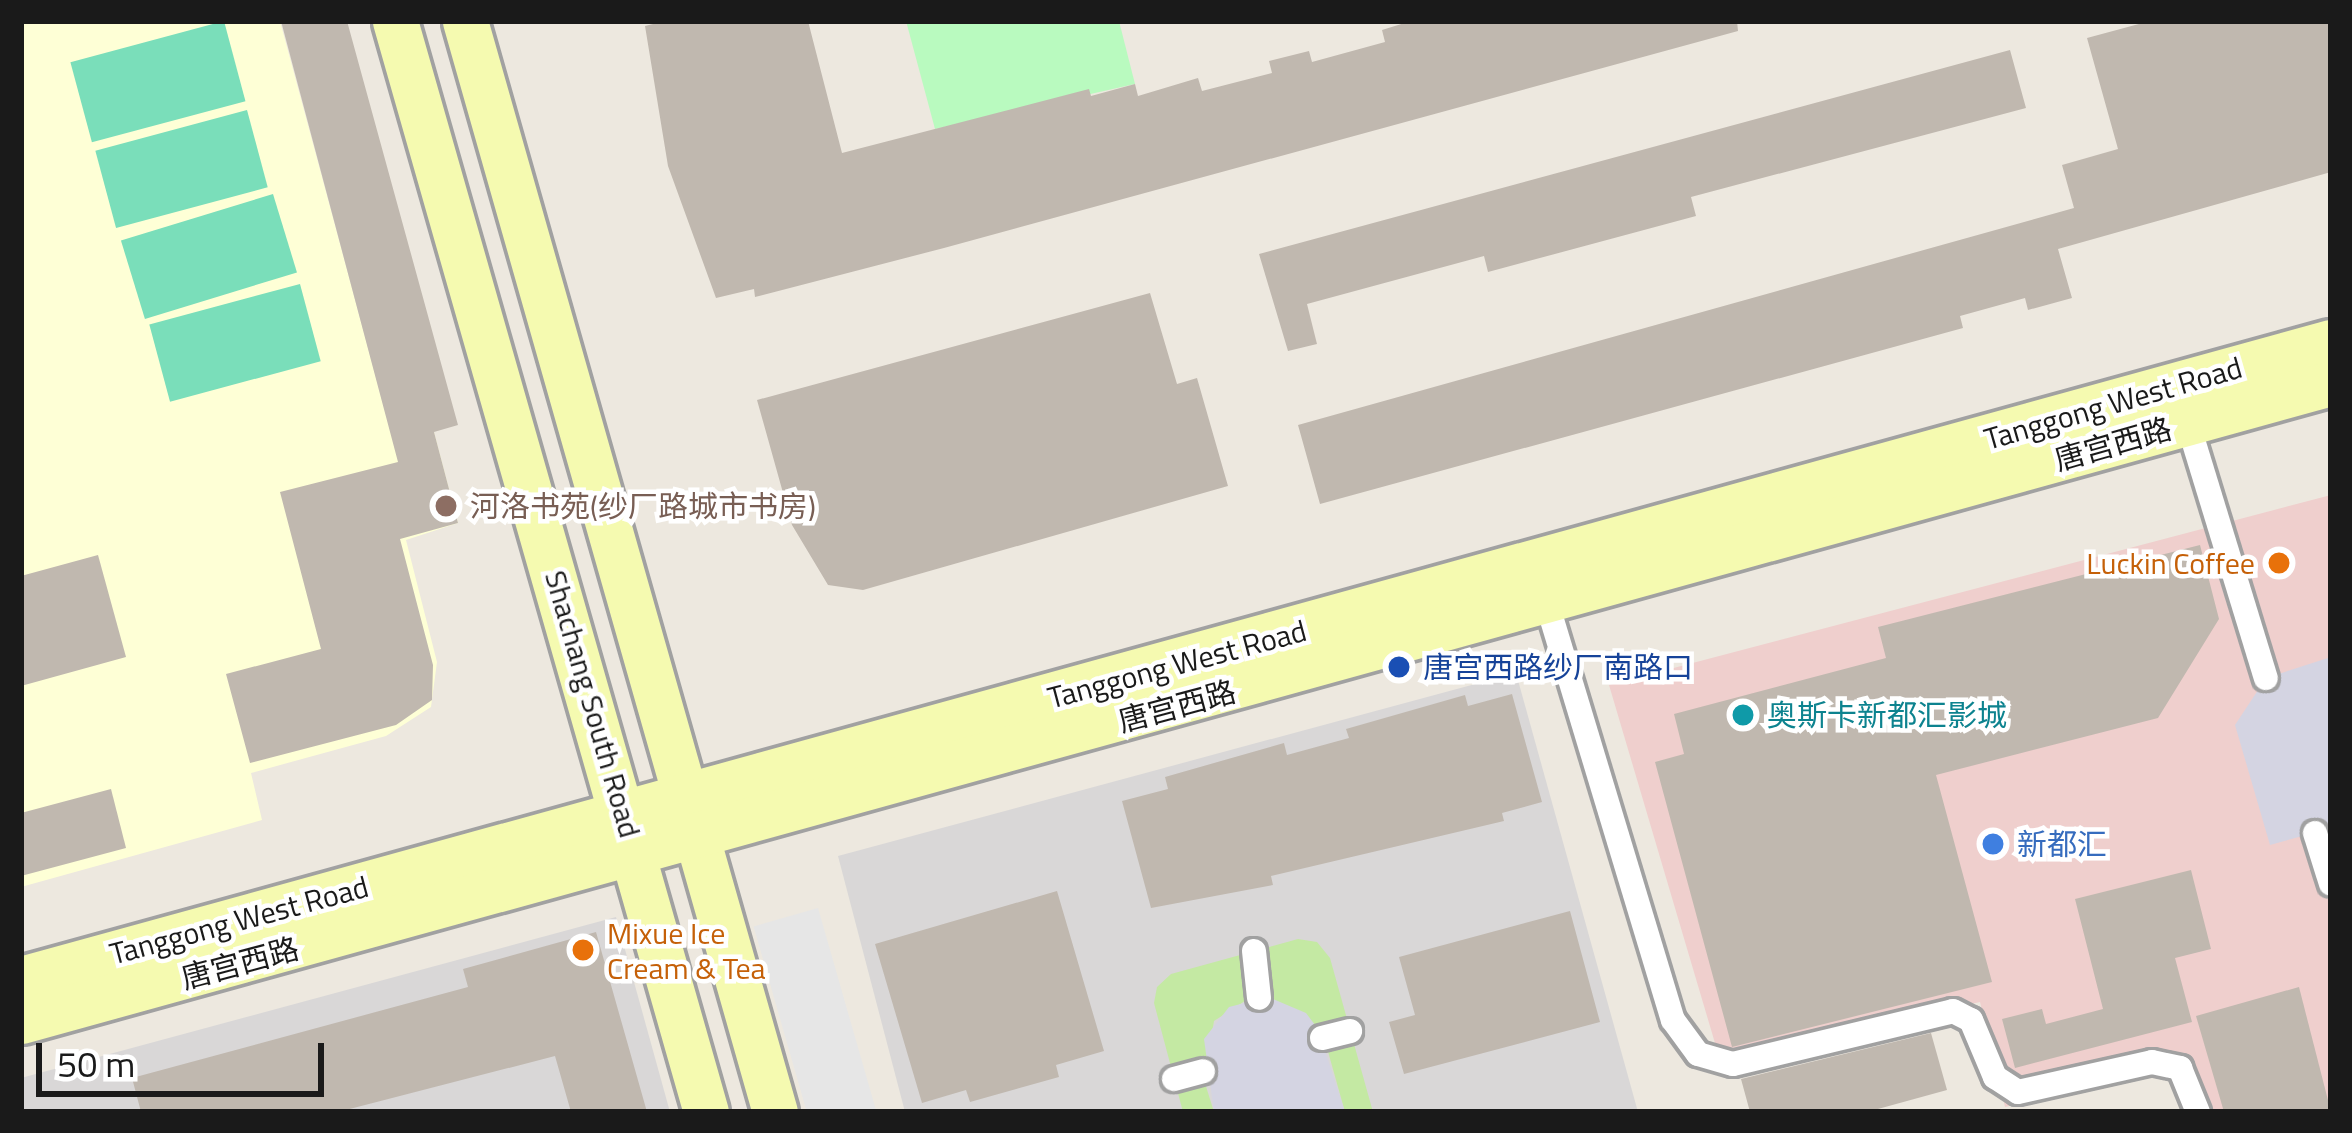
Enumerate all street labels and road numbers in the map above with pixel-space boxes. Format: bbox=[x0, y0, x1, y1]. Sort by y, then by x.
street label: Tanggong West Road bbox=[1980, 349, 2246, 457]
street label: 唐宫西路 bbox=[2050, 410, 2176, 478]
street label: Shachang South Road bbox=[538, 566, 648, 842]
street label: Tanggong West Road bbox=[1044, 612, 1310, 716]
street label: 唐宫西路 bbox=[1114, 673, 1240, 739]
street label: Tanggong West Road bbox=[106, 868, 372, 972]
street label: 唐宫西路 bbox=[177, 930, 303, 996]

